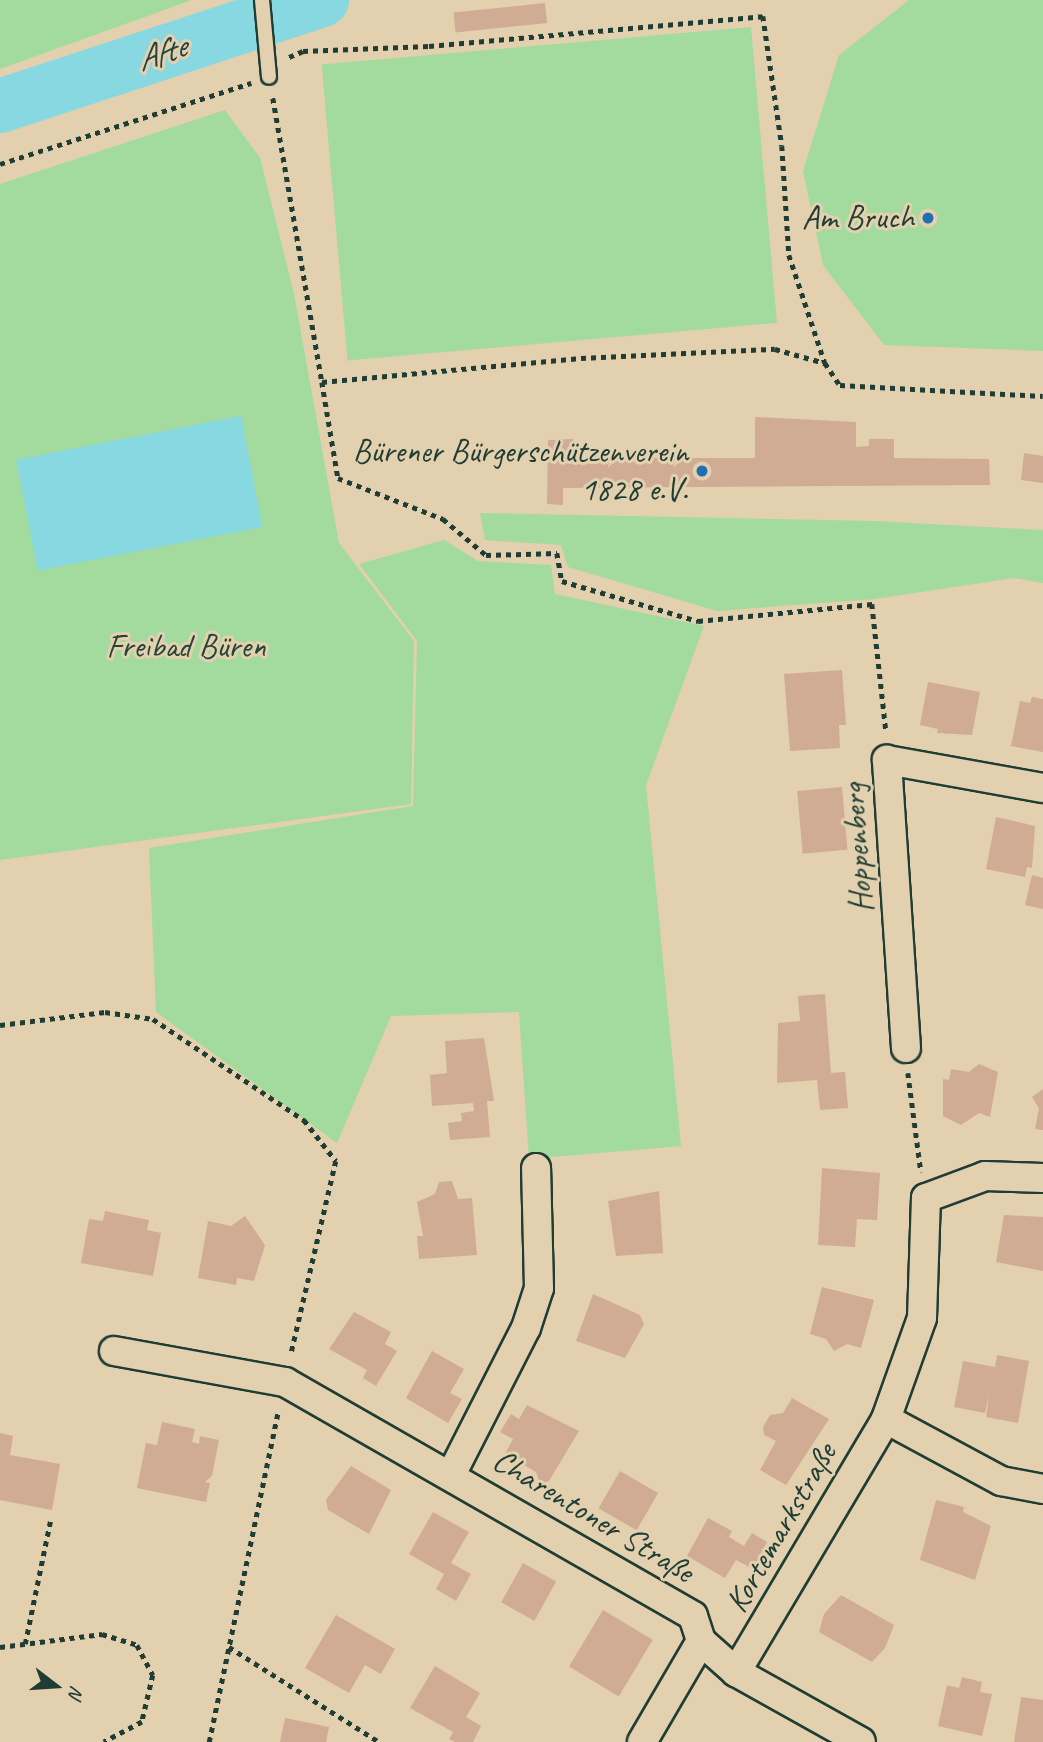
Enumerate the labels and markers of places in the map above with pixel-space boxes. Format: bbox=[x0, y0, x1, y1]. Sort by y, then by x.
place label: Am Bruch bbox=[803, 198, 914, 238]
marker: Am Bruch bbox=[920, 210, 936, 226]
place label: Bürener Bürgerschützenverein 1828 e.V. bbox=[353, 432, 688, 510]
marker: Bürener Bürgerschützenverein 1828 e.V. bbox=[694, 463, 710, 479]

